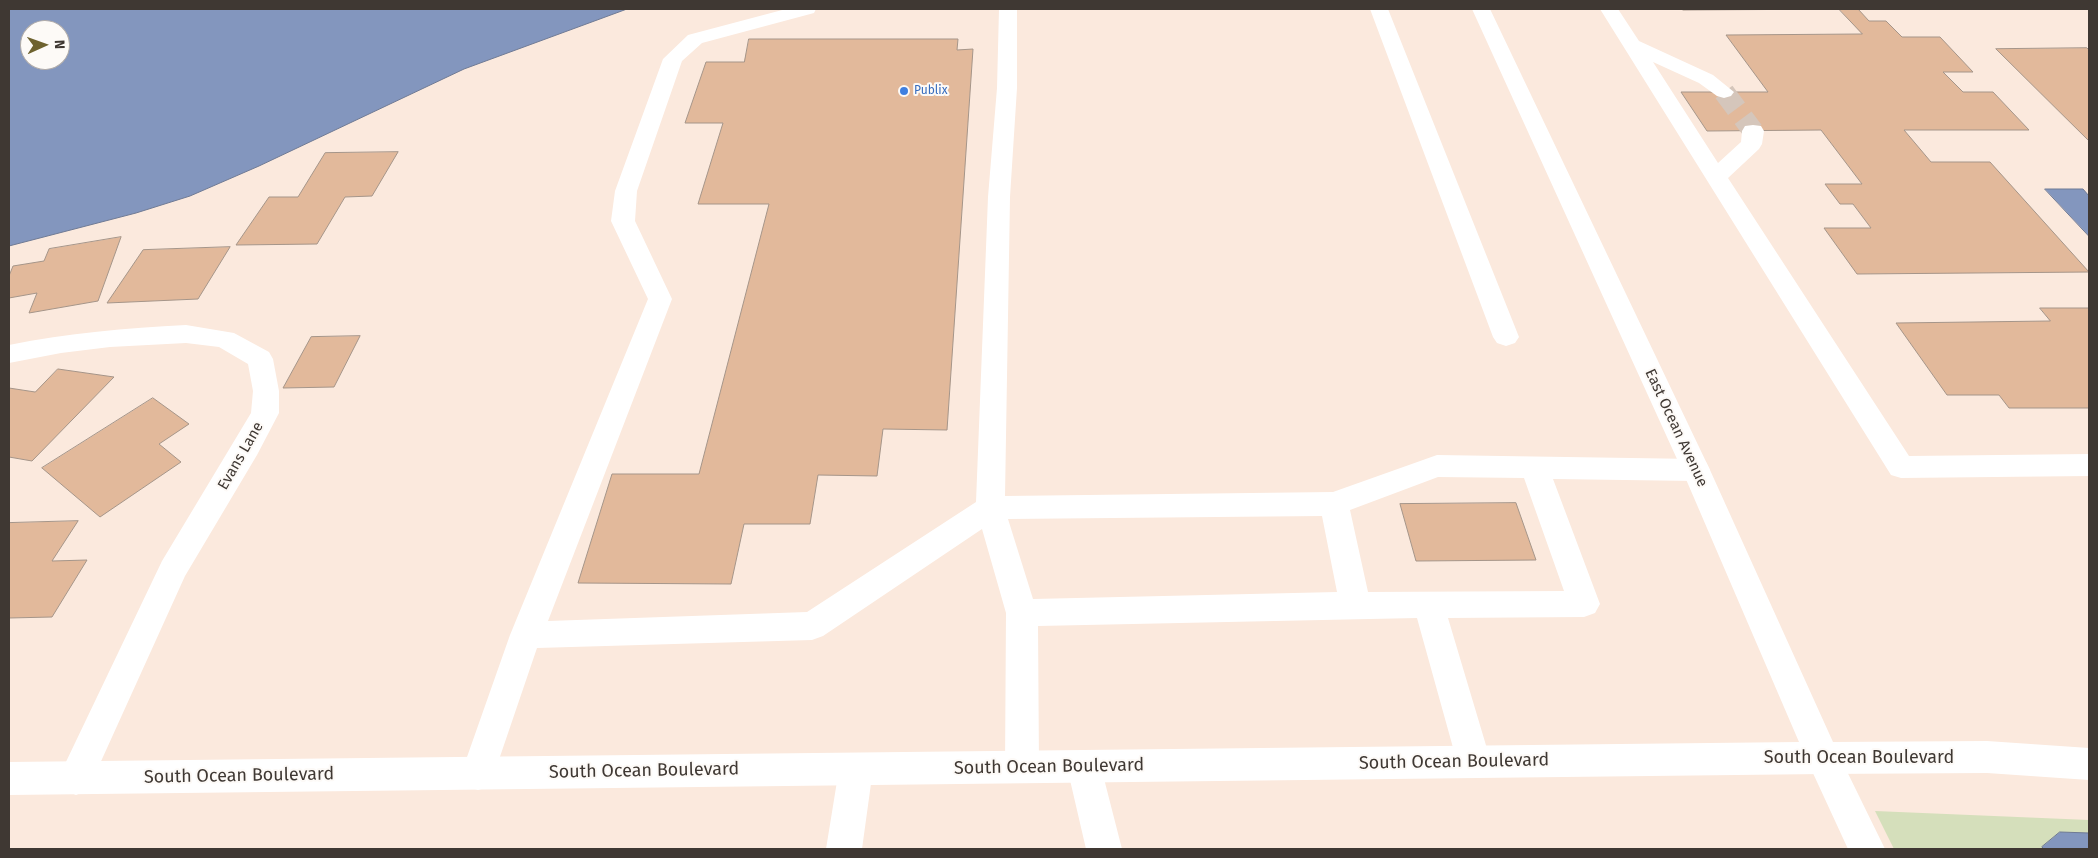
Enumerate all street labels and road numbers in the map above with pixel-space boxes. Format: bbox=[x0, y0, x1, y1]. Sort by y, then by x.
street label: East Ocean Avenue bbox=[1641, 366, 1711, 490]
street label: Evans Lane bbox=[214, 419, 268, 493]
street label: South Ocean Boulevard bbox=[1764, 747, 1954, 769]
street label: South Ocean Boulevard bbox=[1359, 750, 1549, 774]
street label: South Ocean Boulevard bbox=[954, 755, 1144, 779]
street label: South Ocean Boulevard bbox=[549, 759, 739, 783]
street label: South Ocean Boulevard bbox=[144, 764, 334, 788]

